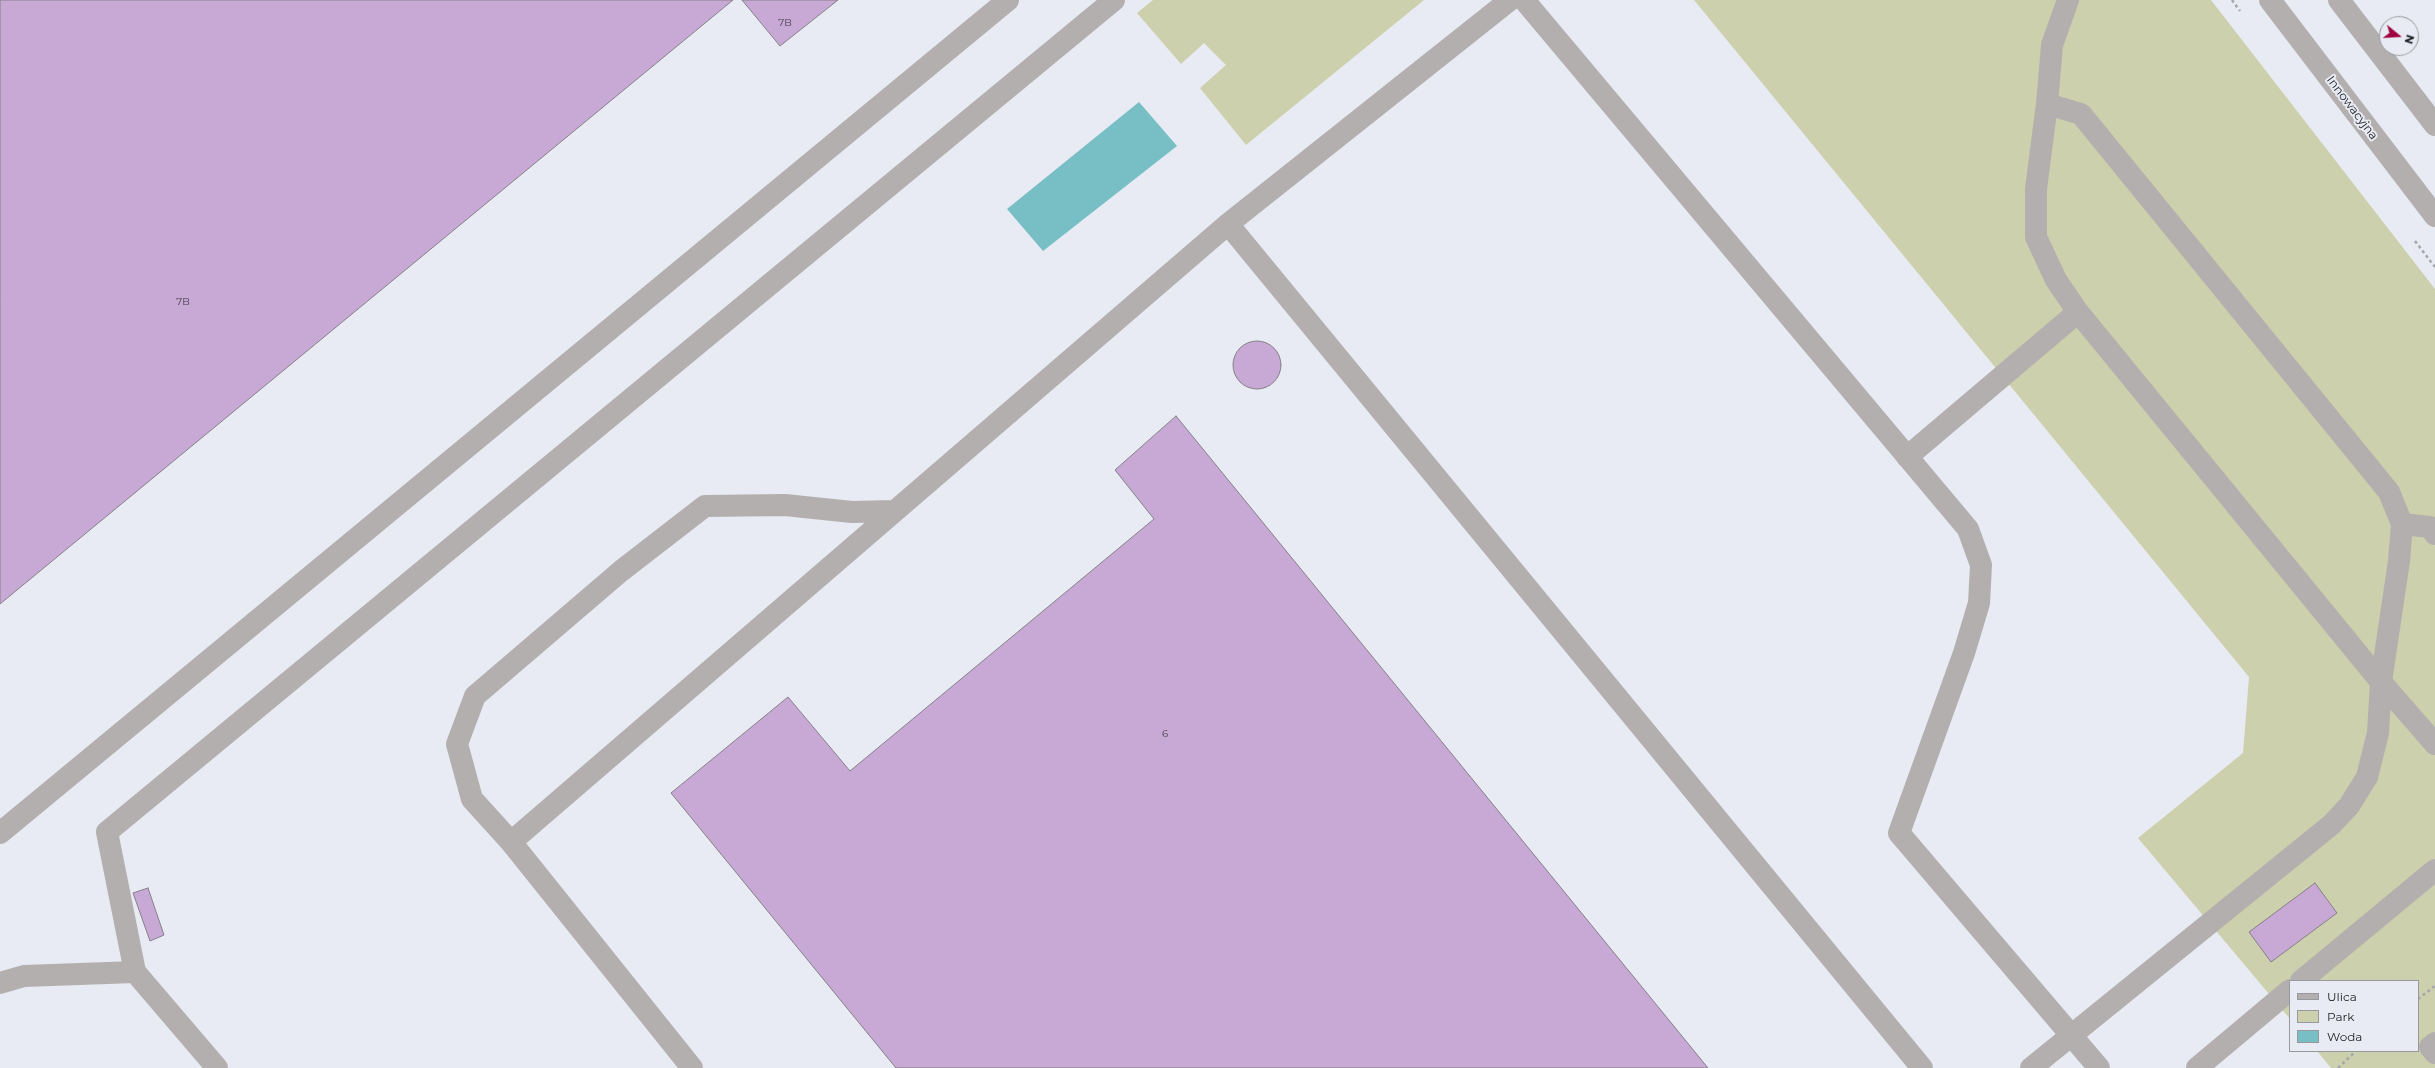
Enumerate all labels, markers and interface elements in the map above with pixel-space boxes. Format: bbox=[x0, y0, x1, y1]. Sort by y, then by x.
north arrow bbox=[2379, 16, 2419, 56]
house number: 7B bbox=[778, 17, 792, 29]
text: N bbox=[2401, 33, 2417, 46]
street label: Innowacyjna bbox=[2323, 73, 2381, 143]
house number: 7B bbox=[176, 296, 190, 308]
house number: 6 bbox=[1162, 728, 1168, 740]
legend bbox=[2289, 980, 2419, 1052]
text: Ulica bbox=[2327, 989, 2357, 1004]
text: Park bbox=[2327, 1009, 2354, 1024]
text: Woda bbox=[2327, 1029, 2362, 1044]

